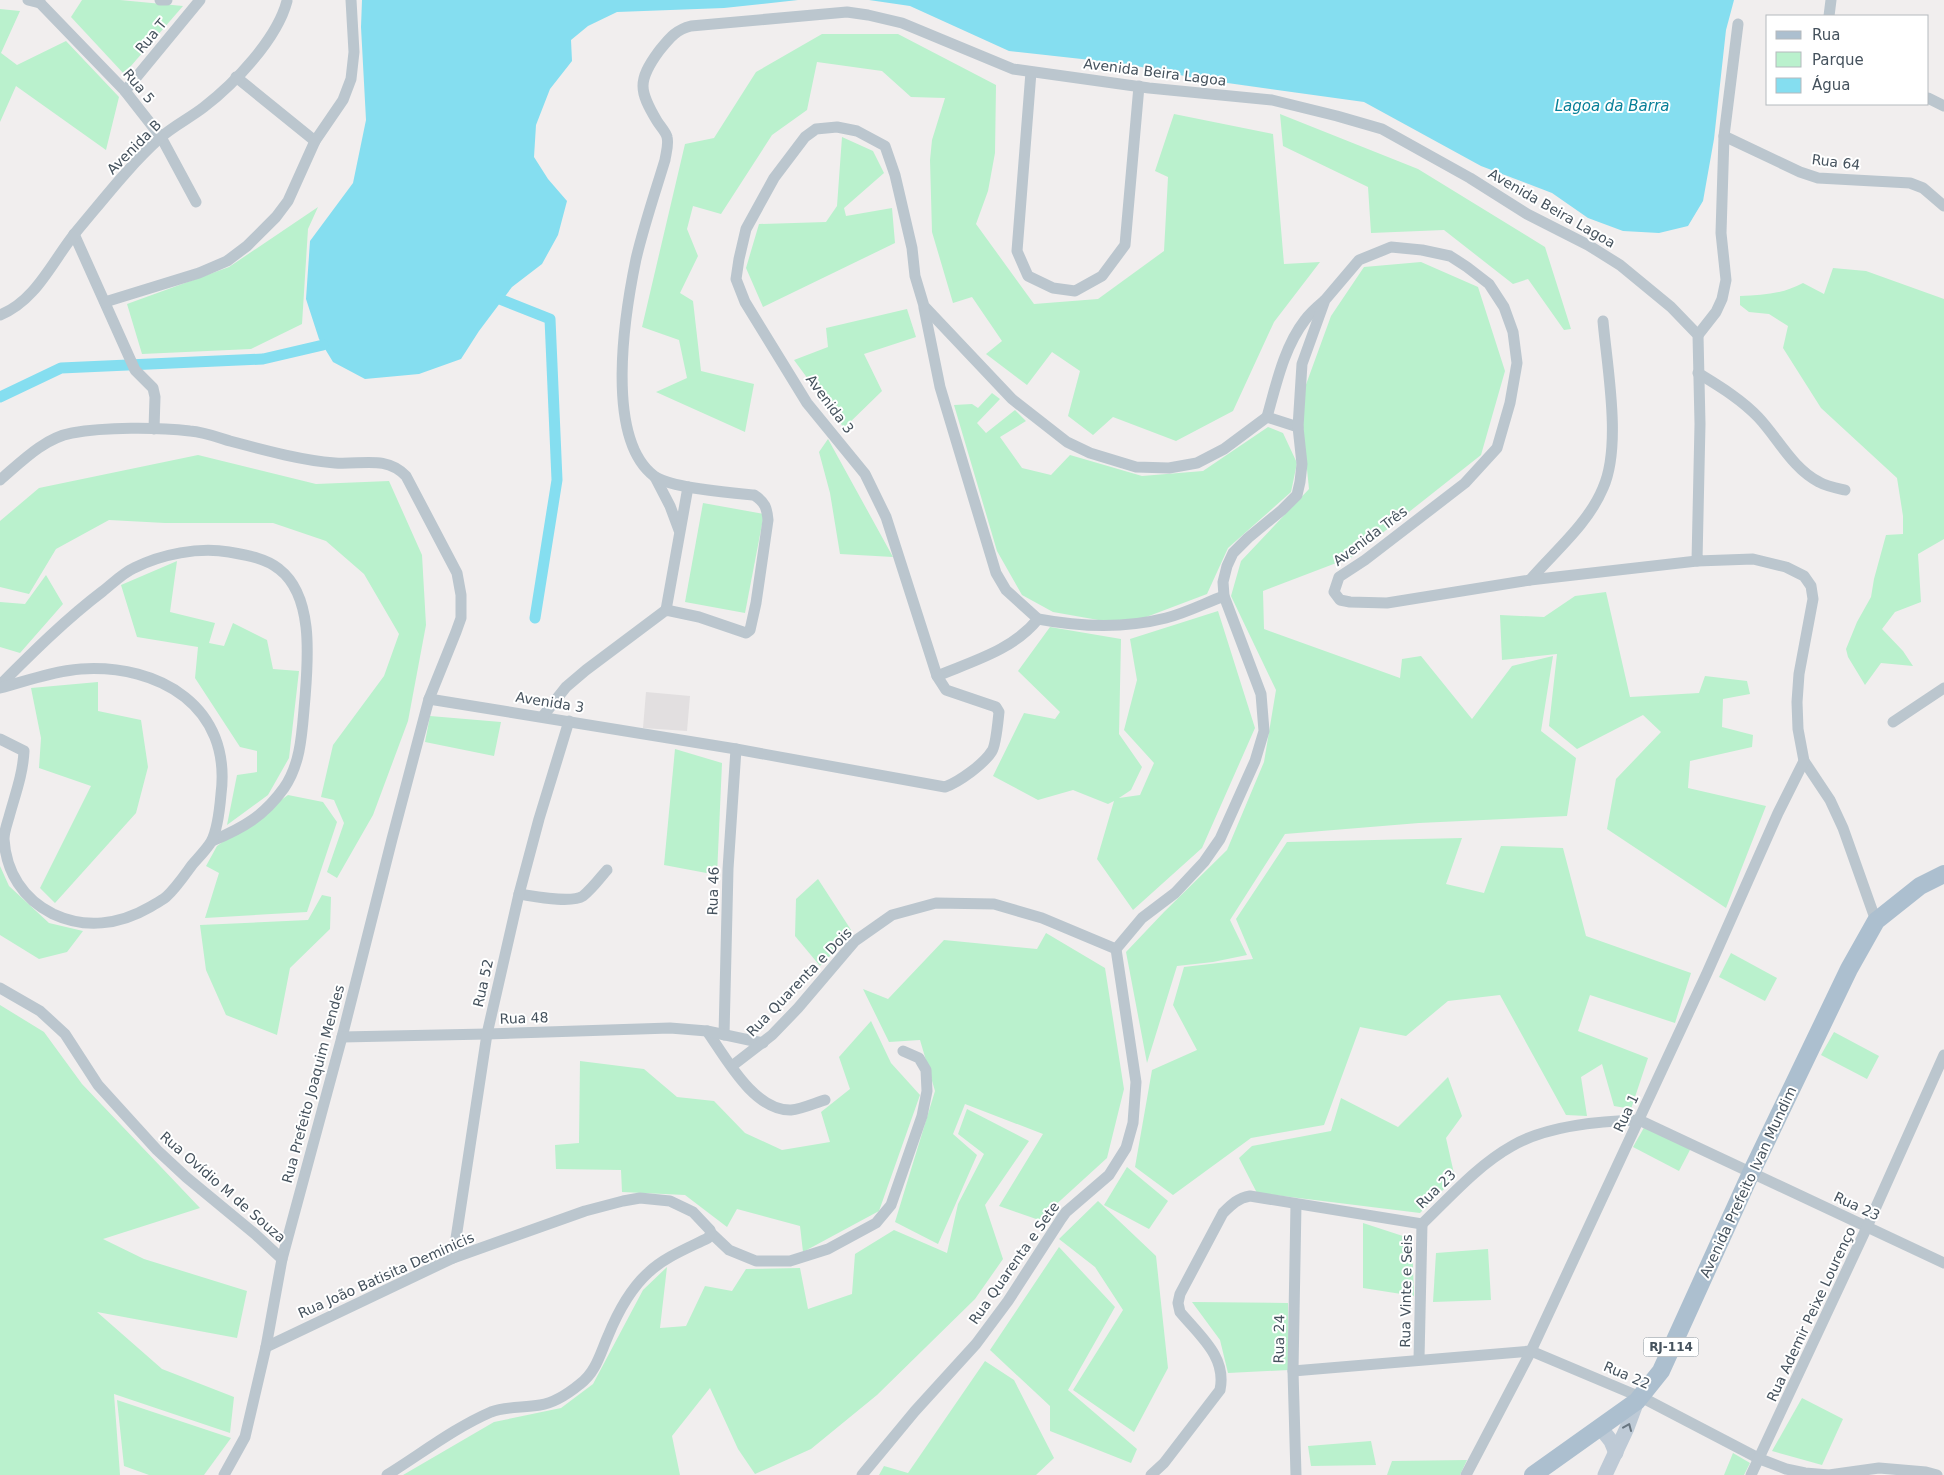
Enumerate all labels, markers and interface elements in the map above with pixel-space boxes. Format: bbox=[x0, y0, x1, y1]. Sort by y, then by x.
street label: Rua T bbox=[132, 15, 170, 56]
legend bbox=[1766, 15, 1929, 105]
text: Rua bbox=[1812, 26, 1840, 44]
text: Parque bbox=[1812, 51, 1864, 69]
street label: Avenida Beira Lagoa bbox=[1083, 55, 1227, 89]
street label: Rua 5 bbox=[120, 66, 158, 106]
text: Água bbox=[1812, 75, 1850, 94]
water label: Lagoa da Barra bbox=[1555, 97, 1669, 115]
street label: Avenida B bbox=[104, 117, 164, 177]
street label: Rua 64 bbox=[1811, 151, 1861, 173]
street label: Avenida Beira Lagoa bbox=[1486, 165, 1618, 251]
street label: Avenida 3 bbox=[803, 372, 857, 436]
street label: Avenida Três bbox=[1330, 503, 1410, 569]
street label: Avenida 3 bbox=[515, 689, 585, 715]
street label: Rua 46 bbox=[704, 866, 722, 916]
street label: Rua Quarenta e Dois bbox=[743, 924, 855, 1040]
street label: Rua 52 bbox=[470, 957, 496, 1009]
street label: Rua Prefeito Joaquim Mendes bbox=[279, 983, 347, 1185]
street label: Rua 48 bbox=[499, 1009, 549, 1027]
street label: Avenida Prefeito Ivan Mundim bbox=[1697, 1084, 1799, 1280]
street label: Rua 1 bbox=[1610, 1092, 1642, 1134]
street label: Rua Ovídio M de Souza bbox=[157, 1128, 289, 1246]
street label: Rua 23 bbox=[1413, 1166, 1459, 1212]
street label: Rua 23 bbox=[1831, 1188, 1883, 1224]
street label: Rua Quarenta e Sete bbox=[966, 1199, 1062, 1327]
street label: Rua Ademir Peixe Lourenço bbox=[1763, 1224, 1859, 1404]
street label: Rua João Batisita Deminicis bbox=[295, 1229, 477, 1321]
street label: Rua Vinte e Seis bbox=[1397, 1234, 1415, 1348]
street label: Rua 24 bbox=[1271, 1314, 1287, 1364]
road number: RJ-114 bbox=[1644, 1338, 1698, 1356]
street label: Rua 22 bbox=[1601, 1358, 1653, 1392]
one-way arrow bbox=[1621, 1423, 1632, 1432]

